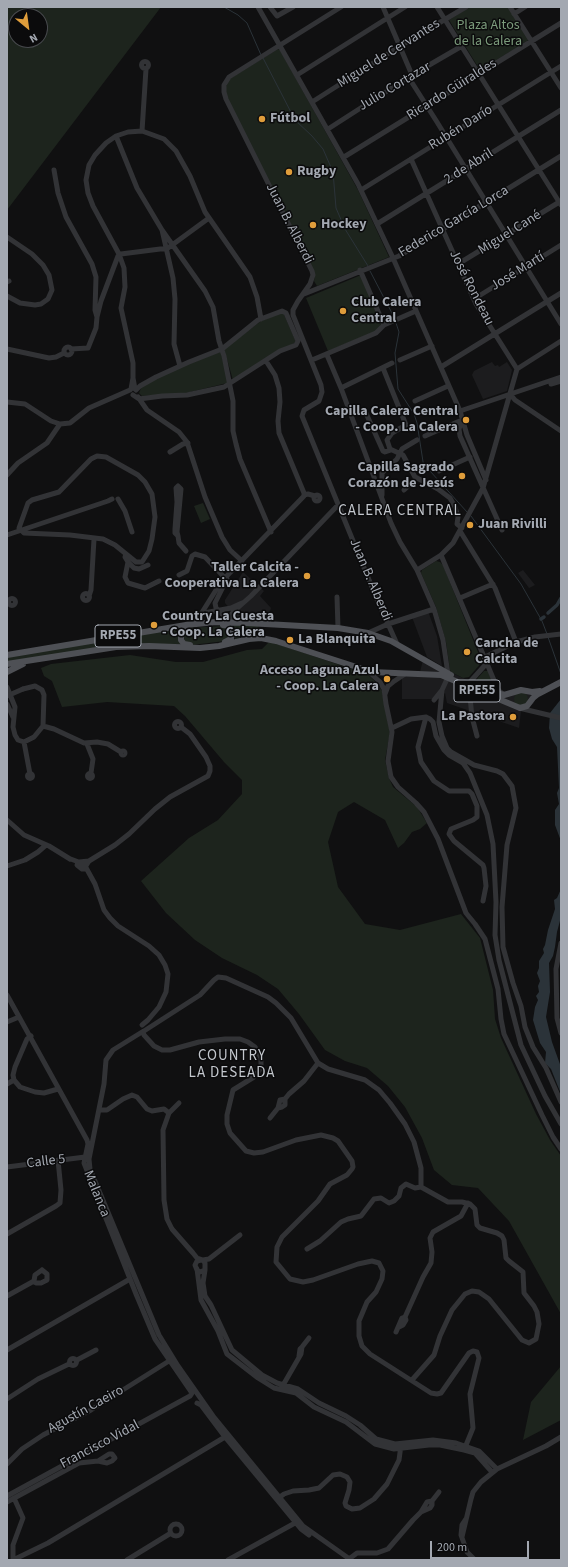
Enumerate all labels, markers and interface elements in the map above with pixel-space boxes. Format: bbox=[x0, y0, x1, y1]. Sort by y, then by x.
north arrow bbox=[8, 8, 48, 48]
street label: Miguel de Cervantes bbox=[335, 16, 443, 92]
park label: Plaza Altos de la Calera bbox=[454, 18, 522, 50]
text: N bbox=[27, 30, 40, 46]
street label: Ricardo Güiraldes bbox=[404, 56, 500, 124]
street label: Julio Cortazar bbox=[356, 59, 434, 115]
street label: Rubén Darío bbox=[426, 102, 496, 154]
place label: Fútbol bbox=[270, 111, 310, 127]
marker: Fútbol bbox=[257, 114, 267, 124]
street label: 2 de Abril bbox=[441, 145, 497, 189]
place label: Rugby bbox=[297, 164, 336, 180]
marker: Rugby bbox=[284, 167, 294, 177]
street label: Juan B. Alberdi bbox=[262, 181, 316, 267]
street label: Federico García Lorca bbox=[396, 182, 512, 262]
street label: Miguel Cané bbox=[475, 207, 545, 259]
place label: Hockey bbox=[321, 217, 367, 233]
marker: Hockey bbox=[308, 220, 318, 230]
street label: José Rondeau bbox=[445, 248, 497, 328]
street label: José Martí bbox=[488, 249, 548, 295]
place label: Club Calera Central bbox=[351, 295, 421, 328]
marker: Club Calera Central bbox=[338, 306, 348, 316]
place label: Capilla Calera Central - Coop. La Calera bbox=[325, 404, 458, 436]
marker: Capilla Calera Central - Coop. La Calera bbox=[461, 415, 471, 425]
place label: Capilla Sagrado Corazón de Jesús bbox=[348, 460, 454, 492]
marker: Capilla Sagrado Corazón de Jesús bbox=[457, 471, 467, 481]
district label: CALERA CENTRAL bbox=[338, 503, 462, 521]
place label: Juan Rivilli bbox=[478, 517, 547, 533]
marker: Juan Rivilli bbox=[465, 520, 475, 530]
street label: Juan B. Alberdi bbox=[345, 536, 395, 624]
place label: Taller Calcita - Cooperativa La Calera bbox=[165, 560, 299, 592]
marker: Taller Calcita - Cooperativa La Calera bbox=[302, 571, 312, 581]
place label: Country La Cuesta - Coop. La Calera bbox=[162, 609, 274, 642]
marker: Country La Cuesta - Coop. La Calera bbox=[149, 620, 159, 630]
road number: RPE55 bbox=[95, 625, 141, 647]
place label: La Blanquita bbox=[298, 632, 376, 648]
marker: La Blanquita bbox=[285, 635, 295, 645]
place label: Cancha de Calcita bbox=[475, 636, 539, 668]
marker: Cancha de Calcita bbox=[462, 647, 472, 657]
place label: Acceso Laguna Azul - Coop. La Calera bbox=[260, 663, 379, 696]
marker: Acceso Laguna Azul - Coop. La Calera bbox=[382, 674, 392, 684]
road number: RPE55 bbox=[454, 680, 500, 702]
place label: La Pastora bbox=[441, 709, 505, 725]
marker: La Pastora bbox=[508, 712, 518, 722]
district label: COUNTRY LA DESEADA bbox=[189, 1048, 275, 1083]
street label: Calle 5 bbox=[26, 1151, 66, 1173]
street label: Malanca bbox=[79, 1168, 113, 1220]
street label: Agustín Caeiro bbox=[45, 1382, 127, 1438]
street label: Francisco Vidal bbox=[58, 1417, 142, 1473]
scale bar bbox=[432, 1533, 531, 1559]
text: 200 m bbox=[437, 1539, 467, 1556]

